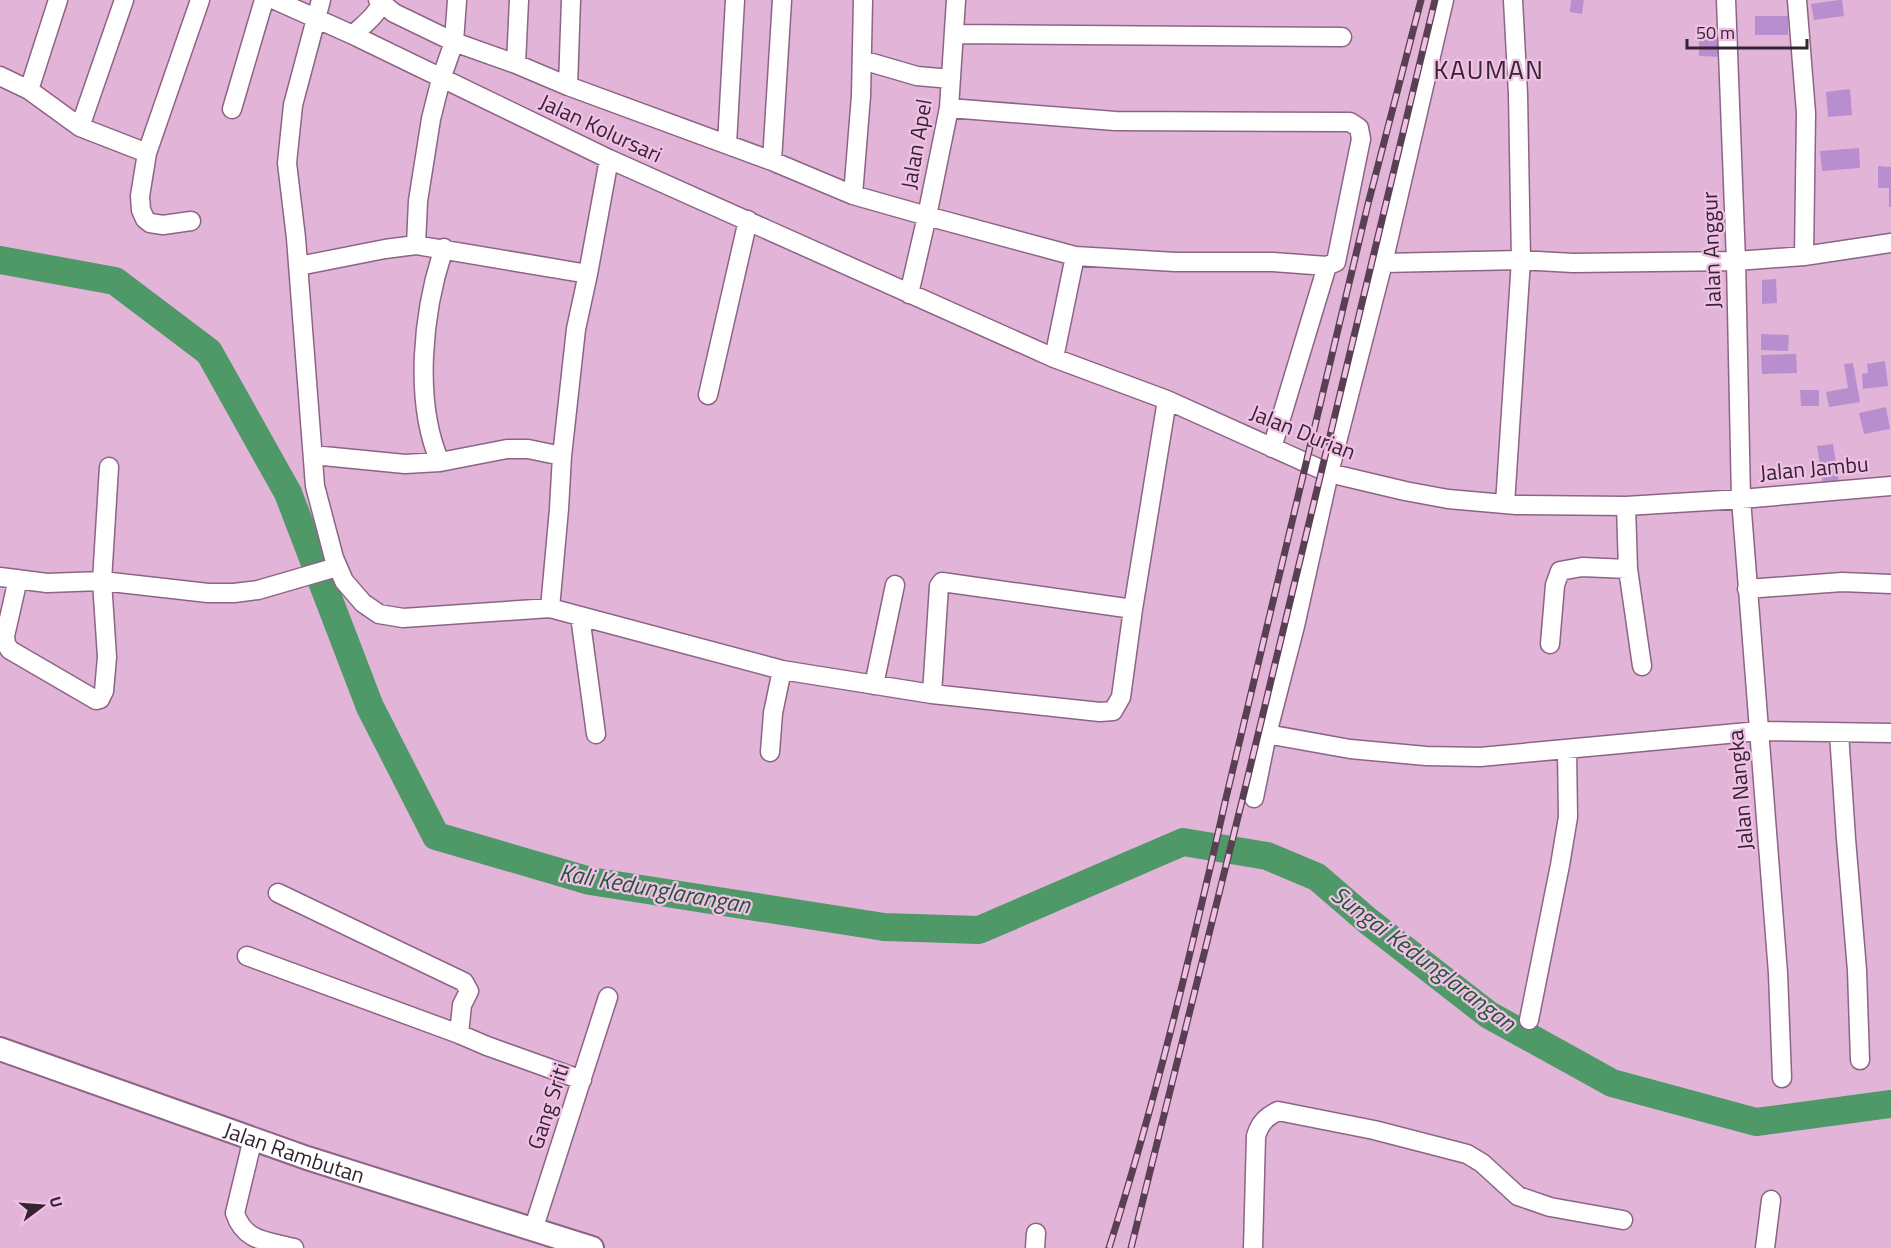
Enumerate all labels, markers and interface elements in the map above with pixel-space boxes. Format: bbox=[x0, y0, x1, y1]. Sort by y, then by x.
scale bar bbox=[1687, 12, 1807, 50]
text: 50 m bbox=[1696, 19, 1735, 46]
district label: KAUMAN bbox=[1434, 50, 1544, 89]
street label: Jalan Kolursari bbox=[534, 85, 668, 171]
street label: Jalan Apel bbox=[891, 96, 941, 192]
street label: Jalan Anggur bbox=[1692, 191, 1730, 309]
street label: Jalan Durian bbox=[1245, 395, 1361, 469]
street label: Jalan Jambu bbox=[1758, 446, 1870, 490]
street label: Jalan Nangka bbox=[1718, 728, 1762, 852]
water label: Kali Kedunglarangan bbox=[557, 853, 754, 923]
water label: Sungai Kedunglarangan bbox=[1324, 876, 1525, 1040]
street label: Gang Sriti bbox=[518, 1058, 578, 1154]
street label: Jalan Rambutan bbox=[219, 1113, 369, 1192]
north arrow bbox=[12, 1176, 72, 1236]
text: U bbox=[43, 1194, 69, 1210]

